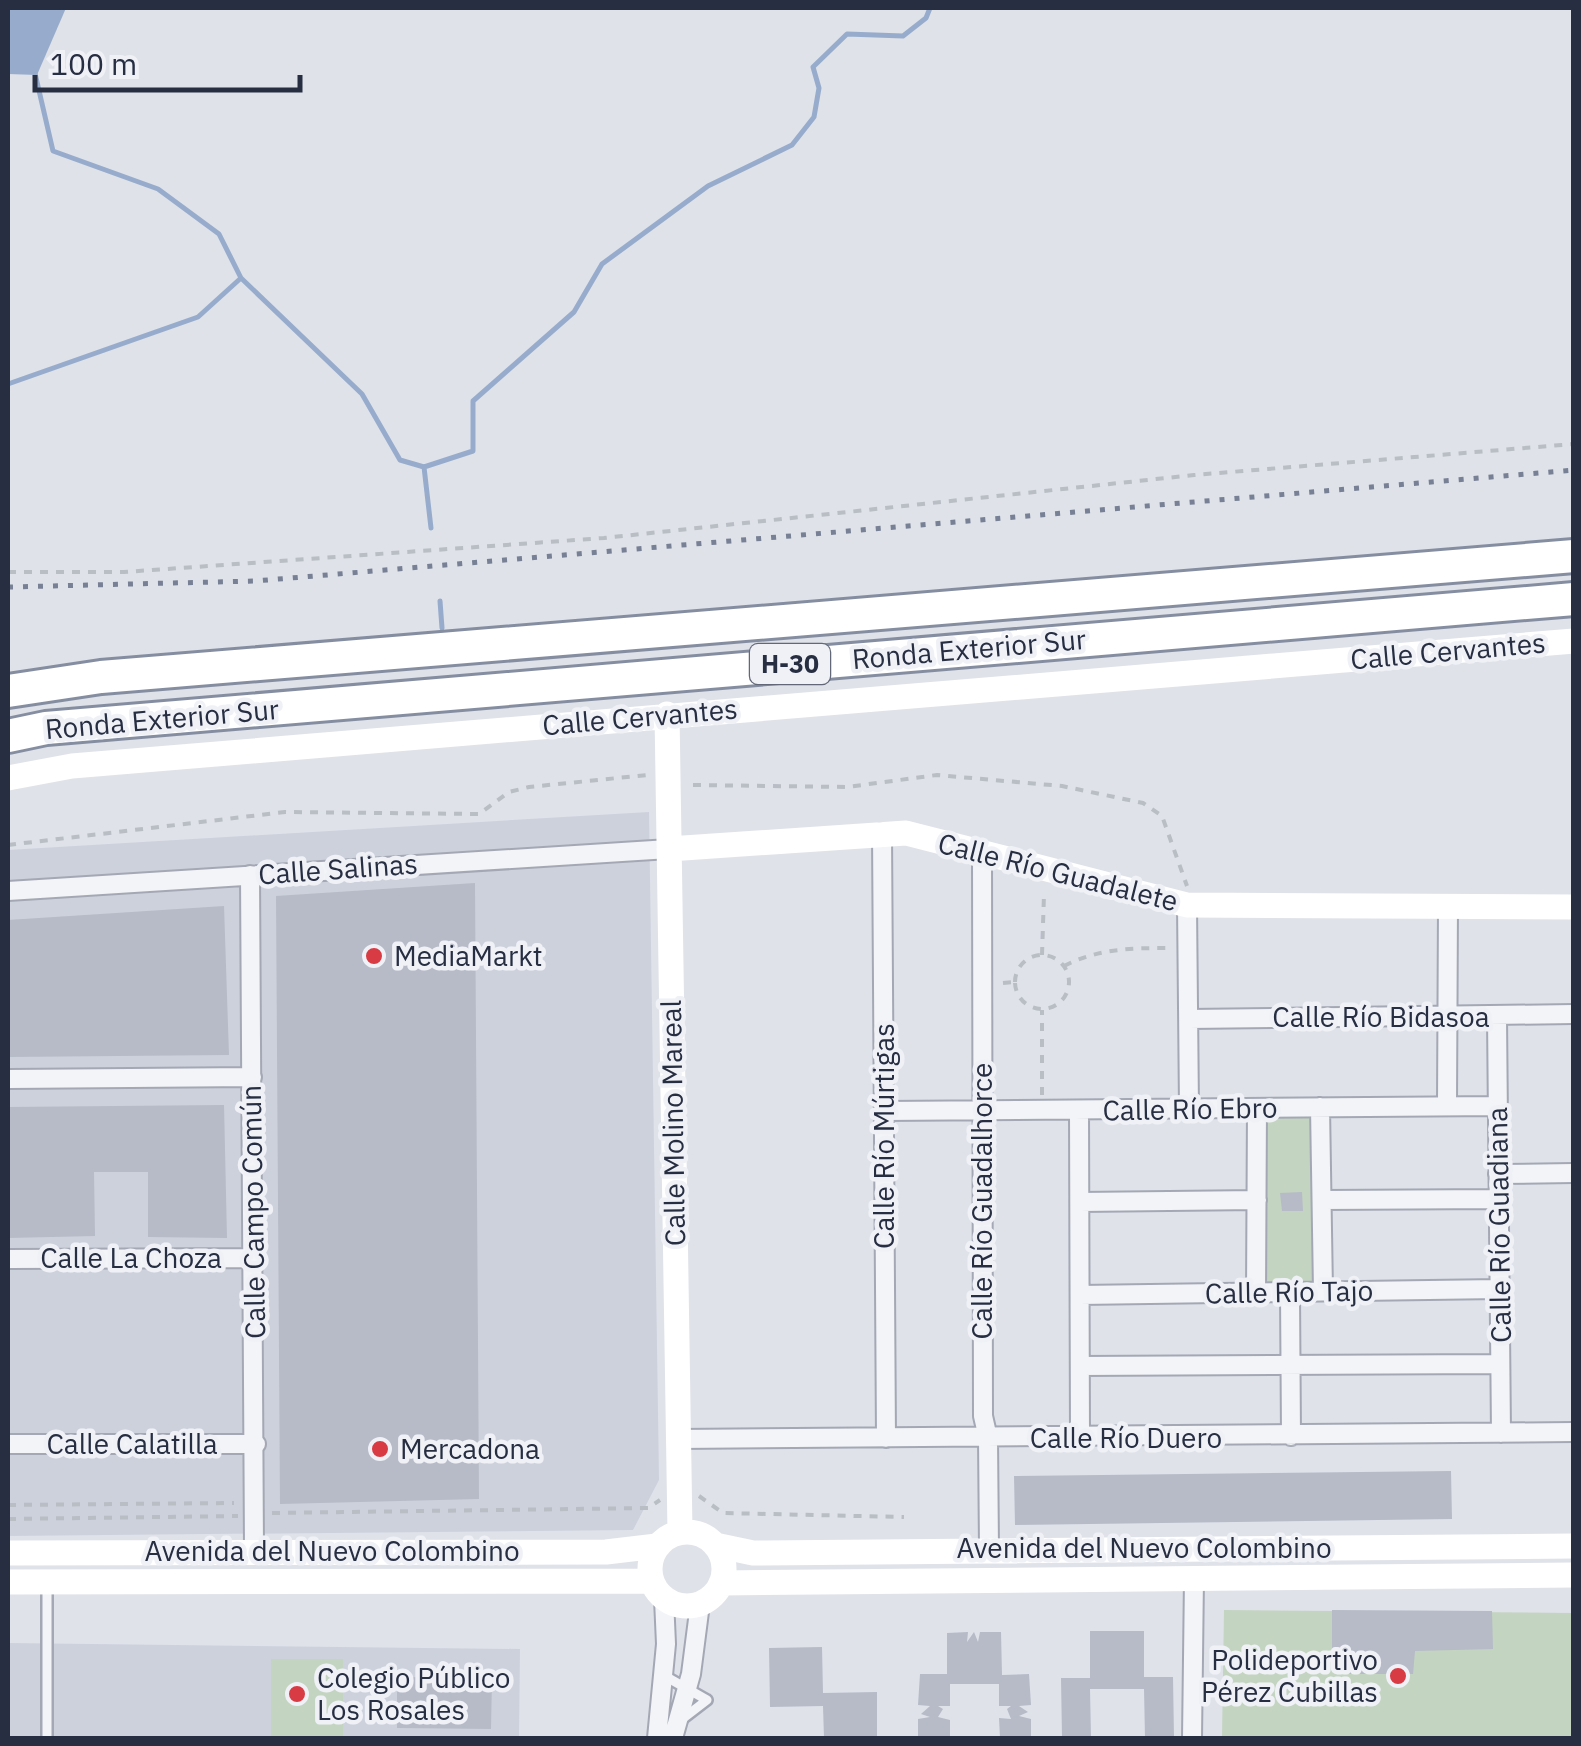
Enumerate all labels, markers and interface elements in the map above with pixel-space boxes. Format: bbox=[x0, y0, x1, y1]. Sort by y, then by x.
scale bar bbox=[35, 30, 300, 92]
text: 100 m bbox=[50, 44, 137, 83]
street label: Ronda Exterior Sur bbox=[850, 620, 1088, 677]
street label: Calle Cervantes bbox=[1349, 624, 1547, 677]
road number: H-30 bbox=[750, 644, 830, 684]
street label: Ronda Exterior Sur bbox=[43, 690, 281, 747]
street label: Calle Cervantes bbox=[541, 690, 739, 743]
street label: Calle Río Guadalete bbox=[934, 824, 1182, 919]
street label: Calle Salinas bbox=[257, 844, 419, 893]
place label: MediaMarkt bbox=[394, 937, 543, 974]
marker: MediaMarkt bbox=[363, 945, 385, 967]
street label: Calle Río Bidasoa bbox=[1272, 998, 1490, 1035]
street label: Calle Molino Mareal bbox=[652, 1000, 693, 1247]
street label: Calle Río Múrtigas bbox=[865, 1023, 902, 1249]
street label: Calle Río Guadalhorce bbox=[963, 1063, 1000, 1339]
street label: Calle Campo Común bbox=[232, 1085, 273, 1339]
street label: Calle Río Ebro bbox=[1102, 1088, 1278, 1129]
street label: Calle Río Guadiana bbox=[1478, 1107, 1519, 1343]
street label: Calle La Choza bbox=[40, 1239, 222, 1276]
street label: Calle Río Tajo bbox=[1205, 1272, 1373, 1311]
street label: Calle Río Duero bbox=[1030, 1419, 1222, 1456]
street label: Calle Calatilla bbox=[46, 1425, 218, 1462]
place label: Mercadona bbox=[400, 1430, 540, 1467]
marker: Mercadona bbox=[369, 1438, 391, 1460]
street label: Avenida del Nuevo Colombino bbox=[956, 1529, 1332, 1566]
street label: Avenida del Nuevo Colombino bbox=[144, 1532, 520, 1569]
place label: Polideportivo Pérez Cubillas bbox=[1201, 1641, 1378, 1710]
place label: Colegio Público Los Rosales bbox=[317, 1659, 510, 1728]
marker: Polideportivo Pérez Cubillas bbox=[1387, 1665, 1409, 1687]
marker: Colegio Público Los Rosales bbox=[286, 1683, 308, 1705]

